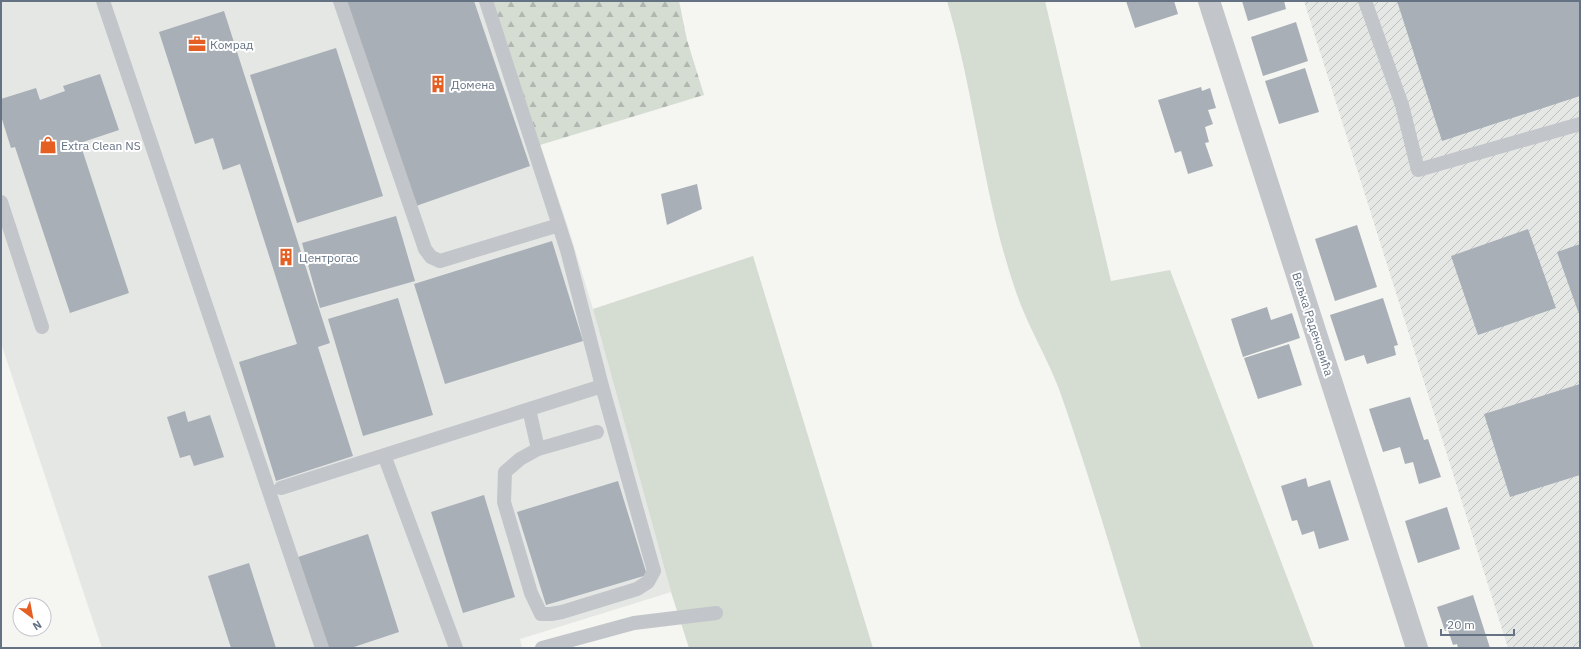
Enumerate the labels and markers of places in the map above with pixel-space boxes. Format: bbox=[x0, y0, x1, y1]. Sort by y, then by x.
office icon: Комрад bbox=[187, 34, 207, 54]
place label: Комрад bbox=[210, 37, 254, 52]
building icon: Домена bbox=[428, 74, 448, 94]
place label: Домена bbox=[451, 77, 495, 92]
shop icon: Extra Clean NS bbox=[38, 135, 58, 155]
place label: Extra Clean NS bbox=[61, 138, 141, 153]
building icon: Центрогас bbox=[276, 247, 296, 267]
place label: Центрогас bbox=[299, 250, 358, 265]

